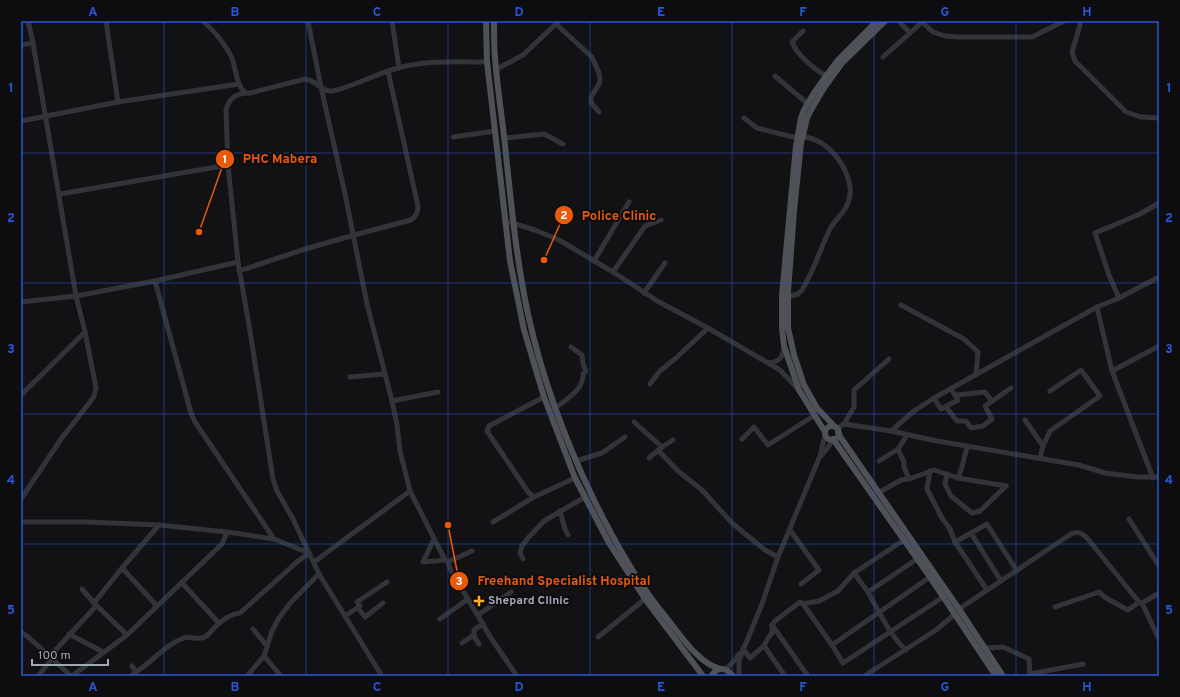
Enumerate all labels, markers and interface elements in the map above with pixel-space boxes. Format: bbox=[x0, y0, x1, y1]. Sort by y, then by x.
text: A bbox=[88, 5, 98, 21]
text: B bbox=[231, 5, 240, 21]
text: C bbox=[373, 5, 381, 21]
text: D bbox=[514, 5, 524, 21]
text: E bbox=[657, 5, 665, 21]
text: F bbox=[799, 5, 807, 21]
text: G bbox=[941, 5, 950, 21]
text: H bbox=[1082, 5, 1092, 21]
text: 1 bbox=[8, 81, 14, 97]
text: 1 bbox=[1166, 81, 1172, 97]
callout: PHC Mabera bbox=[215, 146, 326, 171]
text: 1 bbox=[223, 152, 227, 168]
text: PHC Mabera bbox=[243, 152, 317, 168]
callout: Police Clinic bbox=[554, 203, 665, 228]
text: 2 bbox=[560, 208, 568, 224]
text: Police Clinic bbox=[582, 209, 656, 225]
text: 2 bbox=[7, 211, 15, 227]
text: 2 bbox=[1165, 211, 1173, 227]
text: 3 bbox=[7, 342, 15, 358]
text: 3 bbox=[1165, 342, 1173, 358]
text: 4 bbox=[7, 473, 15, 489]
text: 4 bbox=[1165, 473, 1173, 489]
callout: Freehand Specialist Hospital bbox=[449, 568, 658, 593]
text: 3 bbox=[455, 574, 463, 590]
text: Freehand Specialist Hospital bbox=[477, 574, 651, 590]
place label: Shepard Clinic bbox=[488, 593, 569, 609]
marker: Shepard Clinic bbox=[473, 595, 485, 607]
text: 5 bbox=[7, 603, 15, 619]
text: 5 bbox=[1165, 603, 1173, 619]
scale bar bbox=[32, 641, 108, 667]
text: 100 m bbox=[38, 648, 71, 664]
text: A bbox=[88, 680, 98, 696]
text: B bbox=[231, 680, 240, 696]
text: C bbox=[373, 680, 381, 696]
text: D bbox=[514, 680, 524, 696]
text: E bbox=[657, 680, 665, 696]
text: F bbox=[799, 680, 807, 696]
text: G bbox=[941, 680, 950, 696]
text: H bbox=[1082, 680, 1092, 696]

